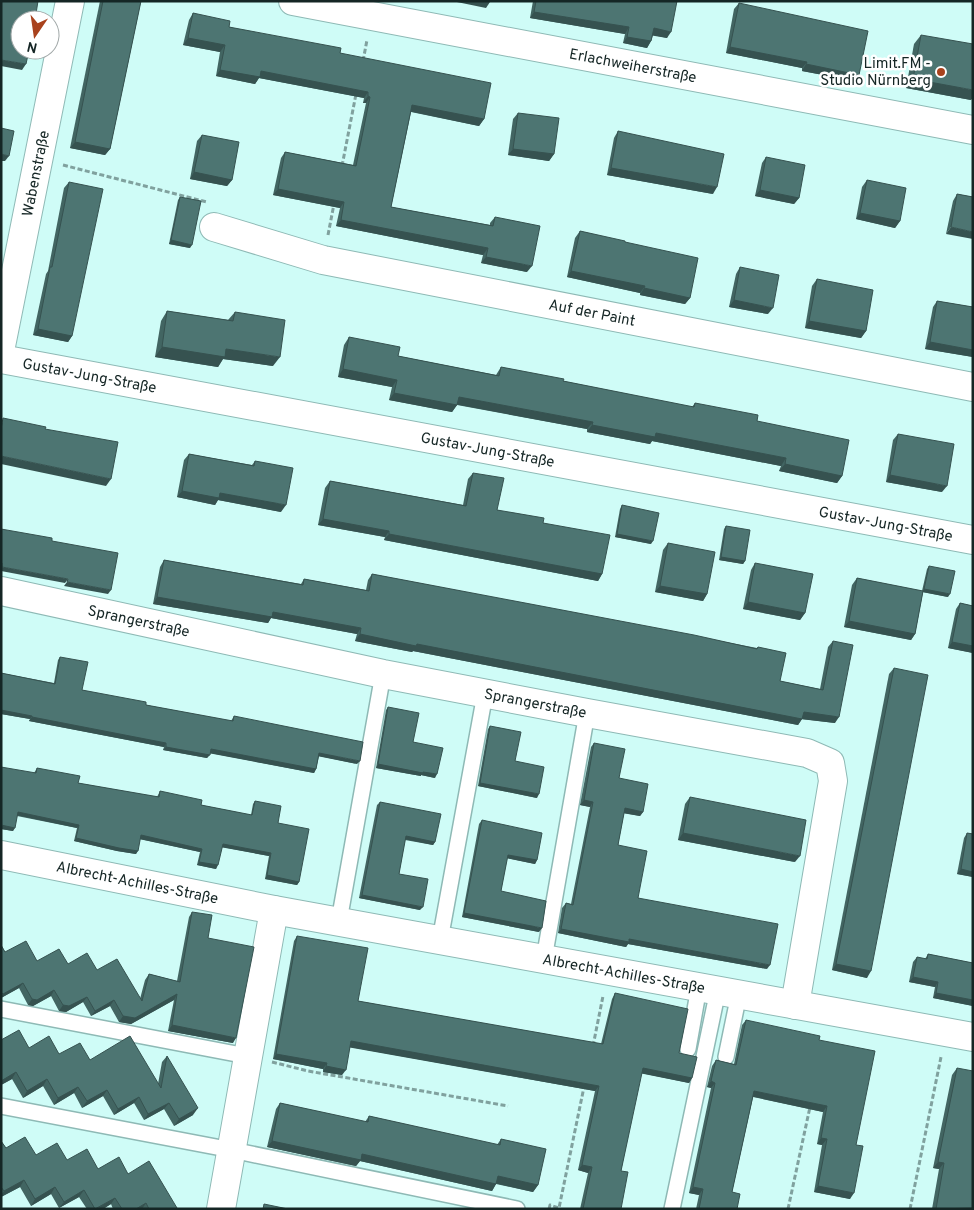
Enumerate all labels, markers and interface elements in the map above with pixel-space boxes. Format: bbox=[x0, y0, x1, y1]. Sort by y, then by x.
north arrow bbox=[10, 10, 60, 60]
text: N bbox=[26, 37, 39, 56]
street label: Erlachweiherstraße bbox=[567, 46, 698, 88]
place label: Limit.FM - Studio Nürnberg bbox=[820, 55, 931, 91]
marker: Limit.FM - Studio Nürnberg bbox=[935, 66, 947, 78]
street label: Wabenstraße bbox=[19, 129, 55, 218]
street label: Auf der Paint bbox=[547, 296, 637, 332]
street label: Gustav-Jung-Straße bbox=[21, 355, 158, 399]
street label: Gustav-Jung-Straße bbox=[419, 429, 556, 473]
street label: Gustav-Jung-Straße bbox=[817, 503, 954, 547]
street label: Sprangerstraße bbox=[86, 602, 191, 643]
street label: Sprangerstraße bbox=[482, 686, 588, 724]
street label: Albrecht-Achilles-Straße bbox=[54, 858, 220, 910]
street label: Albrecht-Achilles-Straße bbox=[541, 951, 706, 999]

